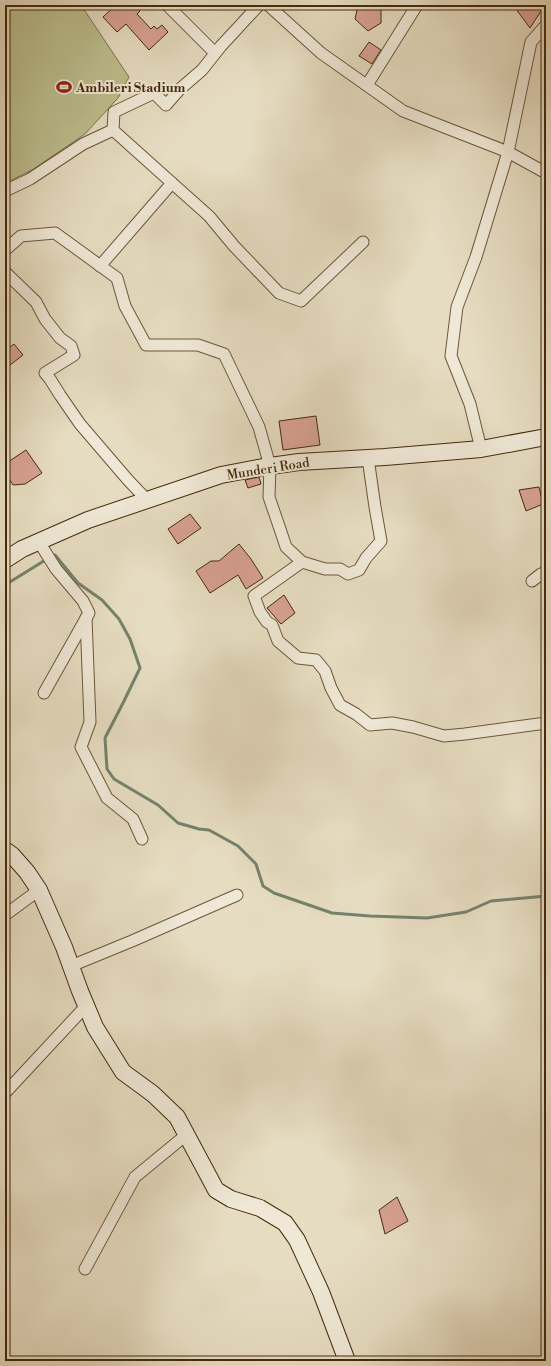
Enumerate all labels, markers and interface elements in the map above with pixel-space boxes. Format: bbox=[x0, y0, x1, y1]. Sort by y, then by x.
sports icon: Ambileri Stadium bbox=[55, 78, 73, 96]
place label: Ambileri Stadium bbox=[75, 80, 186, 96]
street label: Munderi Road bbox=[226, 454, 311, 483]

